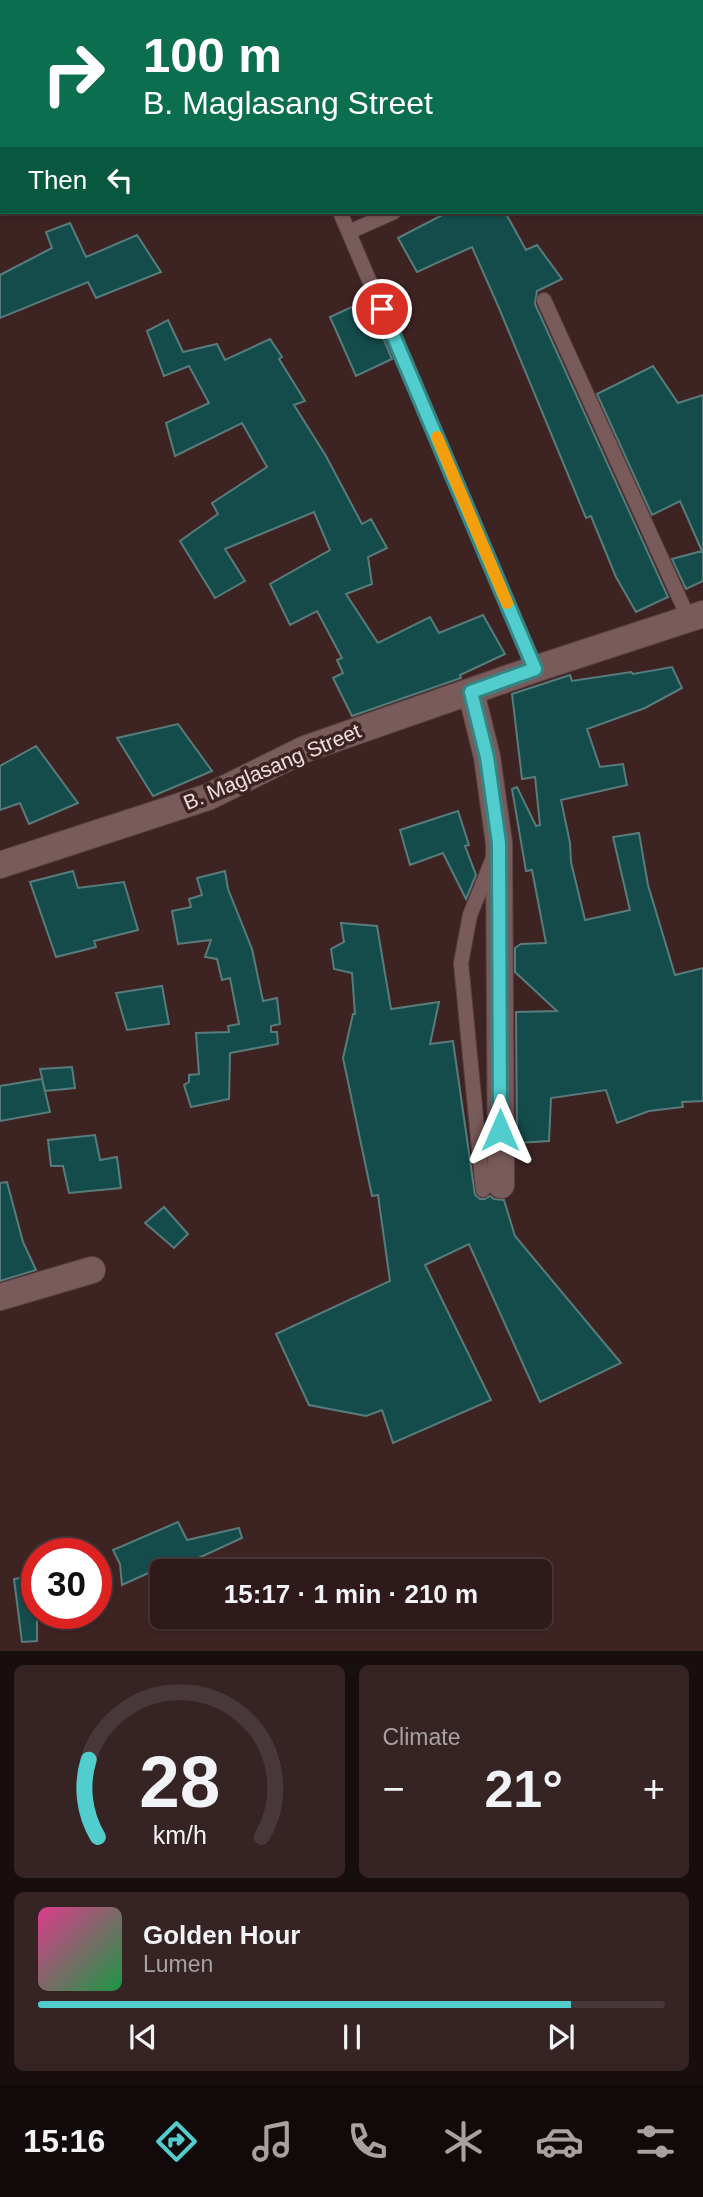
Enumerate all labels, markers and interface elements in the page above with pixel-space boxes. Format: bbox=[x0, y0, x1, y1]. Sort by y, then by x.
icon: right bbox=[28, 28, 119, 119]
text: 100 m bbox=[143, 28, 282, 82]
text: B. Maglasang Street bbox=[143, 85, 433, 121]
icon: left bbox=[101, 161, 139, 199]
text: Then bbox=[28, 165, 87, 195]
pin bbox=[352, 279, 412, 339]
icon: arrive bbox=[363, 290, 401, 328]
street label: B. Maglasang Street bbox=[180, 719, 364, 814]
position arrow bbox=[463, 1093, 537, 1167]
speed limit sign: 30 bbox=[21, 1538, 112, 1629]
text: 15:17 · 1 min · 210 m bbox=[224, 1579, 478, 1609]
text: Climate bbox=[383, 1724, 460, 1750]
text: 28 bbox=[139, 1742, 220, 1823]
text: 21° bbox=[484, 1760, 563, 1818]
text: − bbox=[383, 1768, 405, 1810]
text: + bbox=[643, 1768, 665, 1810]
text: km/h bbox=[152, 1821, 206, 1849]
text: Golden Hour bbox=[143, 1920, 300, 1950]
text: Lumen bbox=[143, 1951, 213, 1977]
icon: previous bbox=[124, 2018, 162, 2056]
icon: pause bbox=[333, 2018, 371, 2056]
icon: next bbox=[542, 2018, 580, 2056]
icon: directions bbox=[152, 2117, 201, 2166]
icon: music bbox=[248, 2117, 297, 2166]
icon: phone bbox=[343, 2117, 392, 2166]
icon: climate bbox=[439, 2117, 488, 2166]
icon: car bbox=[535, 2117, 584, 2166]
icon: filters bbox=[631, 2117, 680, 2166]
text: 15:16 bbox=[23, 2123, 105, 2159]

